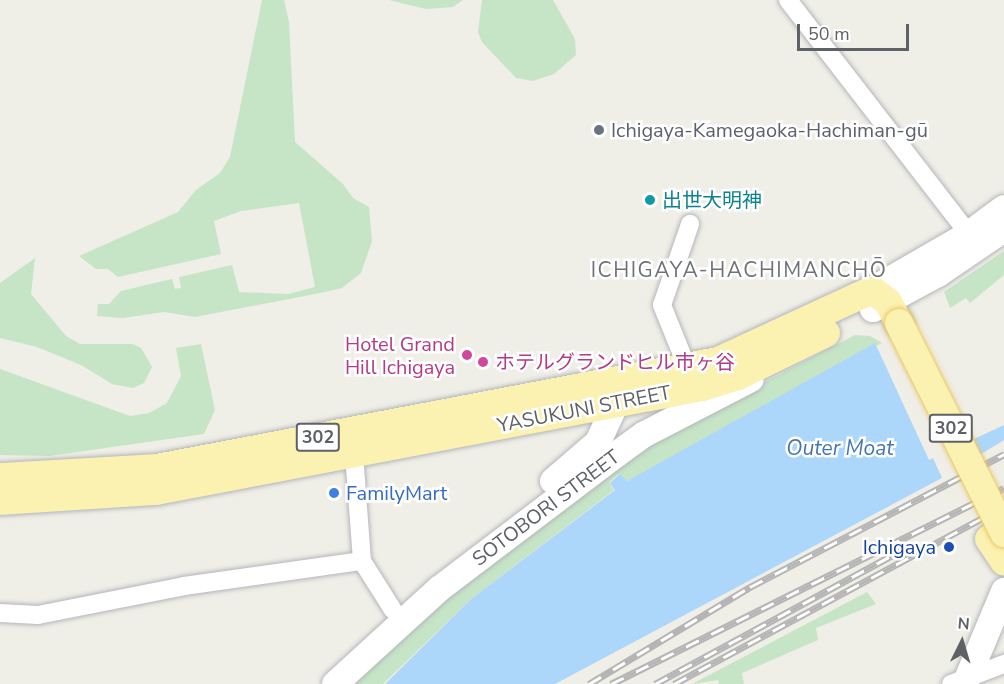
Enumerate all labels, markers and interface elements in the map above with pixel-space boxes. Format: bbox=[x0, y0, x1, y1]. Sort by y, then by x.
scale bar bbox=[800, 12, 912, 50]
text: 50 m bbox=[808, 22, 850, 46]
place label: Ichigaya-Kamegaoka-Hachiman-gū bbox=[611, 118, 928, 142]
marker: Ichigaya-Kamegaoka-Hachiman-gū bbox=[592, 123, 606, 137]
place label: 出世大明神 bbox=[662, 188, 762, 212]
marker: 出世大明神 bbox=[643, 193, 657, 207]
district label: ICHIGAYA-HACHIMANCHŌ bbox=[591, 257, 887, 283]
place label: Hotel Grand Hill Ichigaya bbox=[345, 332, 455, 379]
marker: Hotel Grand Hill Ichigaya bbox=[460, 348, 474, 362]
place label: ホテルグランドヒル市ヶ谷 bbox=[495, 350, 735, 374]
marker: ホテルグランドヒル市ヶ谷 bbox=[476, 355, 490, 369]
street label: YASUKUNI STREET bbox=[495, 380, 673, 438]
road number: 302 bbox=[928, 413, 974, 443]
road number: 302 bbox=[296, 422, 340, 452]
water label: Outer Moat bbox=[786, 435, 894, 461]
street label: SOTOBORI STREET bbox=[468, 445, 624, 571]
place label: FamilyMart bbox=[346, 481, 447, 505]
marker: FamilyMart bbox=[327, 486, 341, 500]
place label: Ichigaya bbox=[863, 535, 936, 559]
marker: Ichigaya bbox=[940, 538, 958, 556]
north arrow bbox=[932, 612, 992, 672]
text: N bbox=[957, 613, 970, 636]

